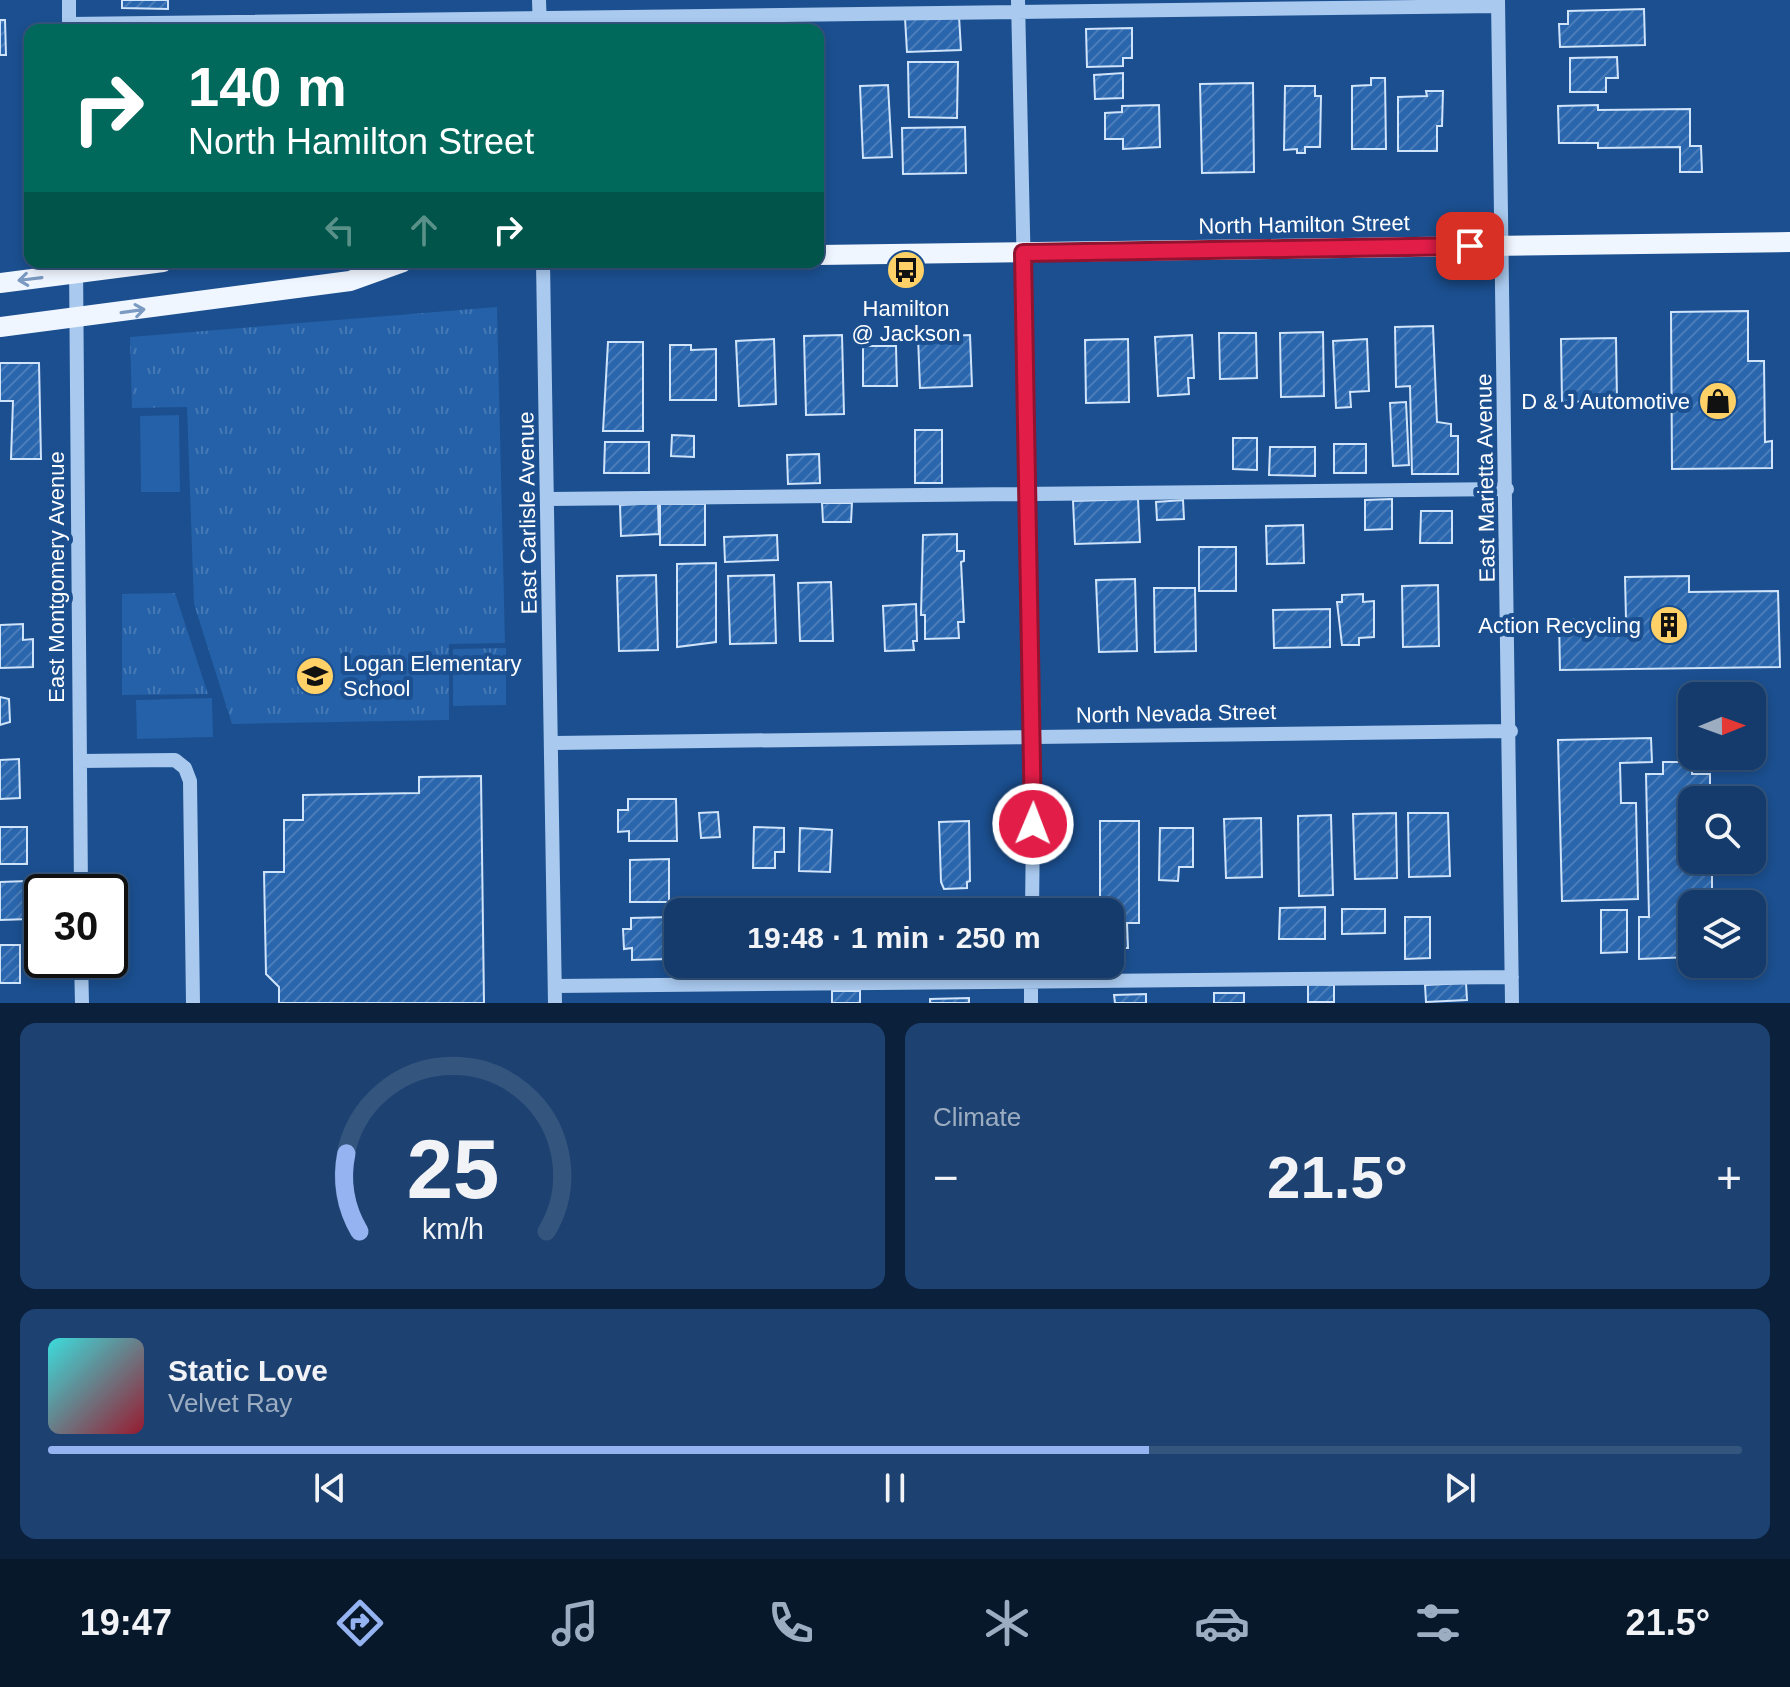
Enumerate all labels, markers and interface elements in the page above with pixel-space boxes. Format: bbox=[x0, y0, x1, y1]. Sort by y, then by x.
text: 140 m bbox=[188, 55, 347, 118]
icon: right bbox=[56, 56, 160, 160]
text: North Hamilton Street bbox=[188, 121, 534, 162]
icon: left bbox=[318, 208, 362, 252]
icon: ahead bbox=[402, 208, 446, 252]
icon: right bbox=[486, 208, 530, 252]
street label: North Hamilton Street bbox=[1198, 210, 1410, 239]
pin bbox=[1436, 212, 1504, 280]
icon: arrive bbox=[1448, 224, 1492, 268]
bus stop icon: Hamilton @ Jackson bbox=[885, 249, 927, 291]
one-way arrow bbox=[18, 272, 43, 287]
place label: Hamilton @ Jackson bbox=[851, 296, 961, 346]
one-way arrow bbox=[120, 303, 145, 318]
street label: East Marietta Avenue bbox=[1471, 373, 1500, 583]
shop icon: D & J Automotive bbox=[1697, 380, 1739, 422]
place label: D & J Automotive bbox=[1521, 389, 1690, 414]
street label: East Carlisle Avenue bbox=[513, 411, 542, 614]
street label: East Montgomery Avenue bbox=[44, 451, 69, 703]
building icon: Action Recycling bbox=[1648, 604, 1690, 646]
place label: Action Recycling bbox=[1478, 613, 1641, 638]
place label: Logan Elementary School bbox=[343, 651, 522, 701]
school or university icon: Logan Elementary School bbox=[294, 655, 336, 697]
north arrow bbox=[1678, 682, 1766, 770]
map controls bbox=[1678, 682, 1766, 978]
street label: North Nevada Street bbox=[1076, 699, 1276, 728]
position arrow bbox=[991, 782, 1075, 866]
button: search bbox=[1678, 786, 1766, 874]
speed limit sign: 30 bbox=[24, 874, 128, 978]
button: layers bbox=[1678, 890, 1766, 978]
text: 19:48 · 1 min · 250 m bbox=[747, 921, 1041, 954]
text: Climate bbox=[933, 1102, 1021, 1132]
text: 25 bbox=[406, 1123, 499, 1216]
text: 21.5° bbox=[1267, 1144, 1408, 1211]
text: − bbox=[933, 1153, 959, 1202]
text: + bbox=[1716, 1153, 1742, 1202]
text: km/h bbox=[422, 1213, 483, 1245]
text: Static Love bbox=[168, 1354, 328, 1387]
text: Velvet Ray bbox=[168, 1388, 292, 1418]
icon: previous bbox=[308, 1466, 352, 1510]
icon: pause bbox=[873, 1466, 917, 1510]
icon: next bbox=[1438, 1466, 1482, 1510]
icon: directions bbox=[332, 1595, 388, 1651]
icon: music bbox=[547, 1595, 603, 1651]
icon: phone bbox=[763, 1595, 819, 1651]
icon: climate bbox=[979, 1595, 1035, 1651]
icon: car bbox=[1194, 1595, 1250, 1651]
icon: filters bbox=[1410, 1595, 1466, 1651]
text: 19:47 bbox=[80, 1602, 172, 1643]
text: 21.5° bbox=[1626, 1602, 1710, 1643]

